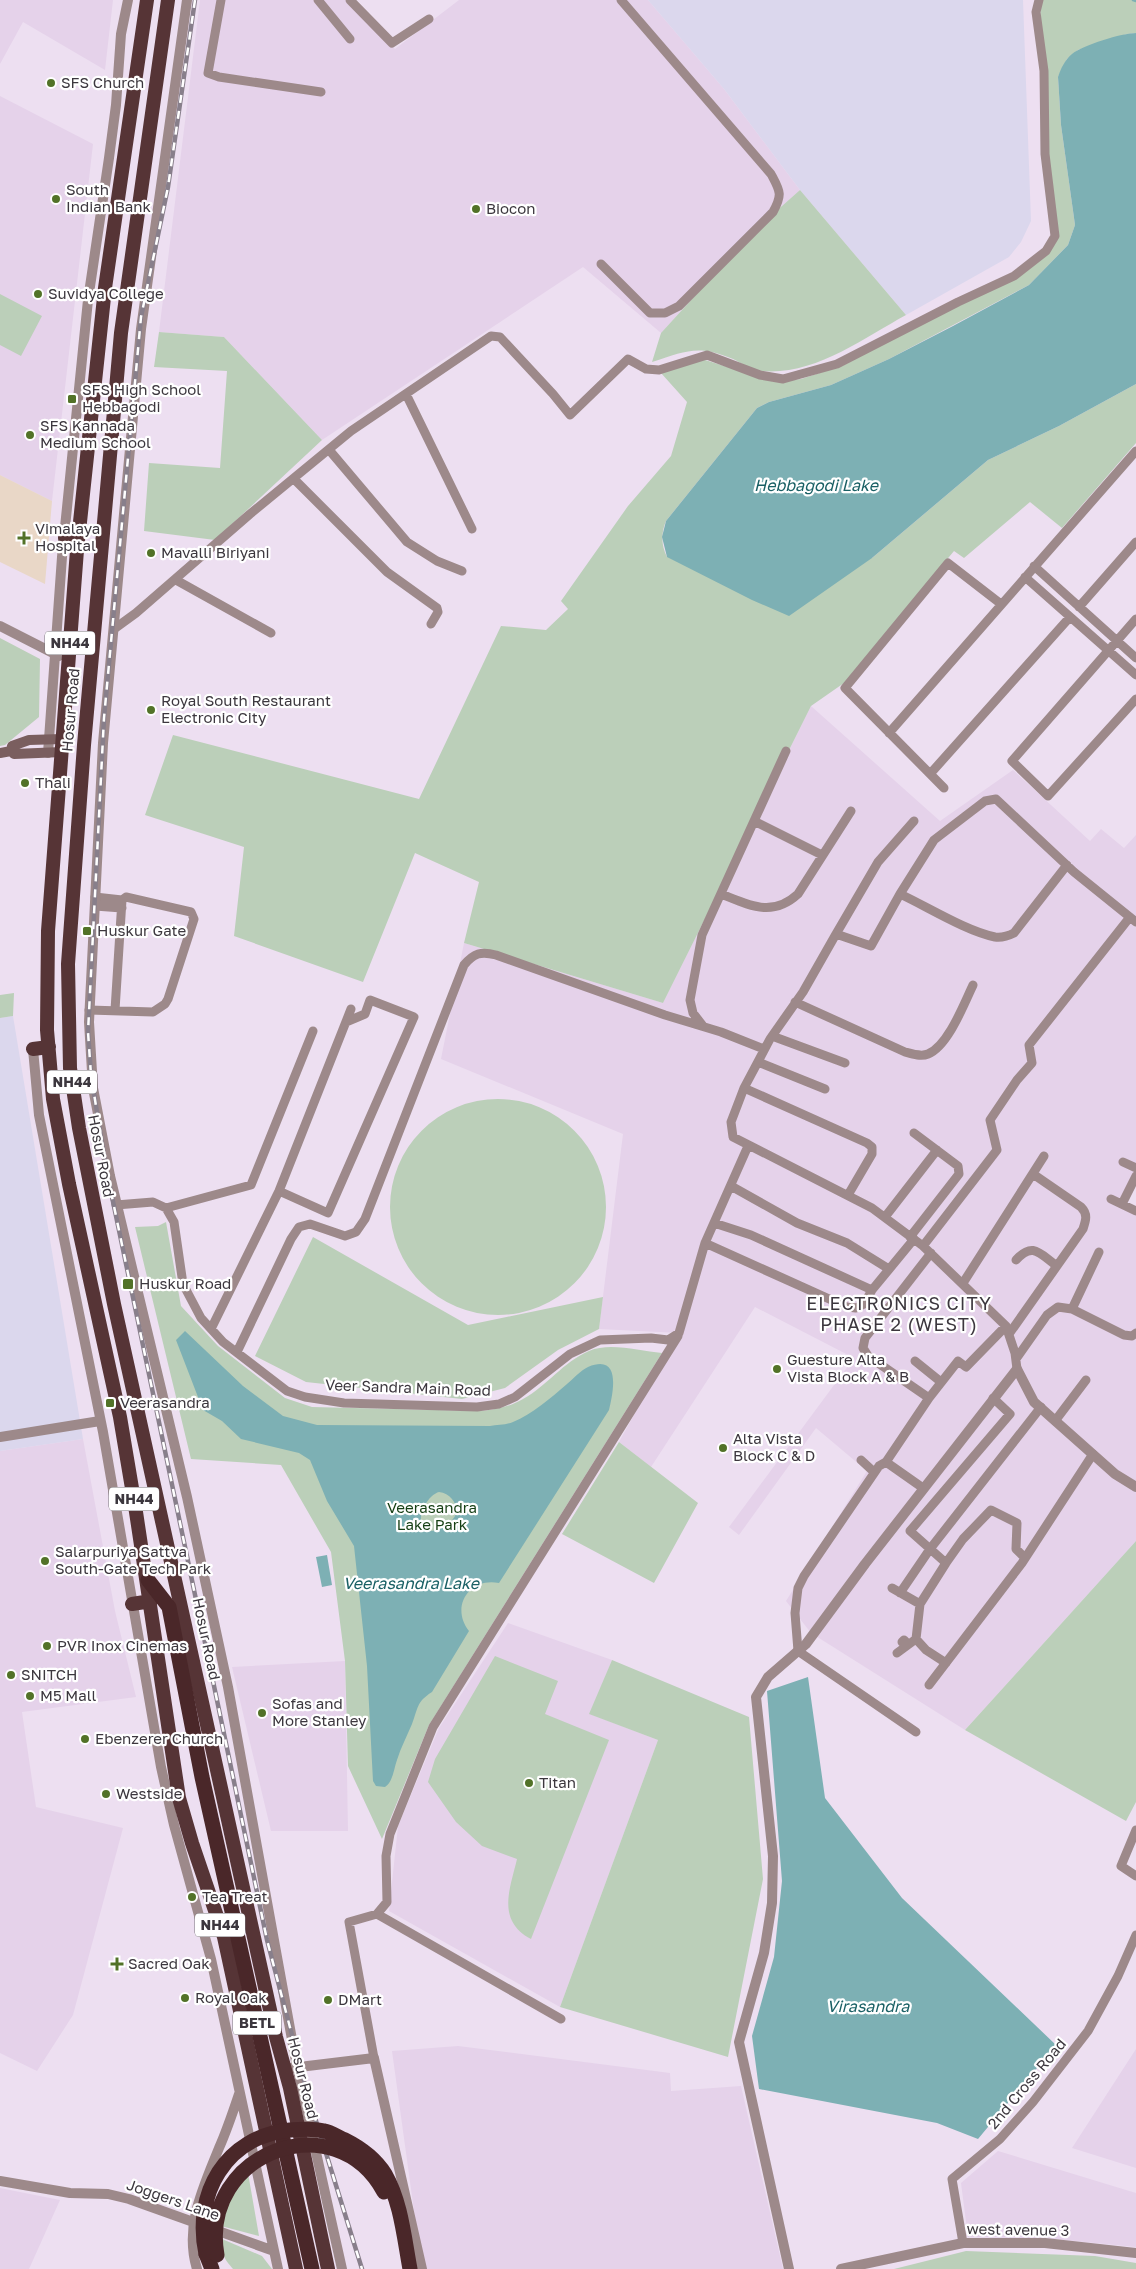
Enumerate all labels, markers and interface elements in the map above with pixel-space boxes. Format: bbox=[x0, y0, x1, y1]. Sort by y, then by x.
place label: SFS Church bbox=[61, 73, 144, 91]
marker: SFS Church bbox=[45, 77, 57, 89]
place label: South Indian Bank bbox=[66, 180, 151, 215]
marker: South Indian Bank bbox=[50, 193, 62, 205]
place label: Biocon bbox=[486, 199, 535, 217]
marker: Biocon bbox=[470, 203, 482, 215]
place label: Suvidya College bbox=[48, 284, 164, 302]
marker: Suvidya College bbox=[32, 288, 44, 300]
place label: SFS High School Hebbagodi bbox=[82, 380, 201, 415]
marker: SFS High School Hebbagodi bbox=[66, 393, 78, 405]
place label: SFS Kannada Medium School bbox=[40, 416, 151, 451]
marker: SFS Kannada Medium School bbox=[24, 429, 36, 441]
water label: Hebbagodi Lake bbox=[754, 475, 880, 495]
place label: Vimalaya Hospital bbox=[35, 519, 100, 554]
marker: Vimalaya Hospital bbox=[17, 531, 31, 545]
place label: Mavalli Biriyani bbox=[161, 543, 269, 561]
marker: Mavalli Biriyani bbox=[145, 547, 157, 559]
road number: NH44 bbox=[45, 632, 95, 654]
street label: Hosur Road bbox=[57, 667, 83, 752]
place label: Royal South Restaurant Electronic City bbox=[161, 691, 331, 726]
marker: Royal South Restaurant Electronic City bbox=[145, 704, 157, 716]
place label: Thali bbox=[35, 773, 71, 791]
marker: Thali bbox=[19, 777, 31, 789]
place label: Huskur Gate bbox=[97, 921, 186, 939]
marker: Huskur Gate bbox=[81, 925, 93, 937]
road number: NH44 bbox=[47, 1070, 97, 1094]
street label: Hosur Road bbox=[85, 1113, 119, 1199]
place label: Huskur Road bbox=[139, 1274, 231, 1292]
marker: Huskur Road bbox=[121, 1277, 135, 1291]
district label: ELECTRONICS CITY PHASE 2 (WEST) bbox=[806, 1292, 992, 1335]
place label: Guesture Alta Vista Block A & B bbox=[787, 1350, 909, 1385]
marker: Guesture Alta Vista Block A & B bbox=[771, 1363, 783, 1375]
street label: Veer Sandra Main Road bbox=[325, 1375, 491, 1399]
place label: Veerasandra bbox=[120, 1393, 210, 1411]
marker: Veerasandra bbox=[104, 1397, 116, 1409]
place label: Alta Vista Block C & D bbox=[733, 1429, 815, 1464]
marker: Alta Vista Block C & D bbox=[717, 1442, 729, 1454]
road number: NH44 bbox=[109, 1488, 159, 1510]
park label: Veerasandra Lake Park bbox=[387, 1498, 477, 1533]
place label: Salarpuriya Sattva South-Gate Tech Park bbox=[55, 1542, 212, 1577]
marker: Salarpuriya Sattva South-Gate Tech Park bbox=[39, 1555, 51, 1567]
water label: Veerasandra Lake bbox=[343, 1573, 481, 1593]
street label: Hosur Road bbox=[189, 1596, 224, 1682]
place label: PVR Inox Cinemas bbox=[57, 1636, 187, 1654]
marker: PVR Inox Cinemas bbox=[41, 1640, 53, 1652]
place label: SNITCH bbox=[21, 1665, 77, 1683]
marker: SNITCH bbox=[5, 1669, 17, 1681]
place label: M5 Mall bbox=[40, 1686, 97, 1704]
marker: M5 Mall bbox=[24, 1690, 36, 1702]
place label: Sofas and More Stanley bbox=[272, 1694, 367, 1729]
marker: Sofas and More Stanley bbox=[256, 1707, 268, 1719]
place label: Ebenzerer Church bbox=[95, 1729, 223, 1747]
marker: Ebenzerer Church bbox=[79, 1733, 91, 1745]
place label: Titan bbox=[539, 1773, 576, 1791]
marker: Titan bbox=[523, 1777, 535, 1789]
place label: Westside bbox=[116, 1784, 183, 1802]
marker: Westside bbox=[100, 1788, 112, 1800]
place label: Tea Treat bbox=[202, 1887, 268, 1905]
marker: Tea Treat bbox=[186, 1891, 198, 1903]
road number: NH44 bbox=[195, 1914, 245, 1936]
place label: Sacred Oak bbox=[128, 1954, 210, 1972]
marker: Sacred Oak bbox=[110, 1957, 124, 1971]
place label: Royal Oak bbox=[195, 1988, 267, 2006]
place label: DMart bbox=[338, 1990, 382, 2008]
marker: Royal Oak bbox=[179, 1992, 191, 2004]
marker: DMart bbox=[322, 1994, 334, 2006]
water label: Virasandra bbox=[827, 1996, 910, 2016]
road number: BETL bbox=[233, 2012, 281, 2035]
street label: Hosur Road bbox=[285, 2035, 323, 2121]
street label: 2nd Cross Road bbox=[983, 2035, 1069, 2132]
street label: Joggers Lane bbox=[124, 2175, 222, 2223]
street label: west avenue 3 bbox=[966, 2219, 1070, 2239]

